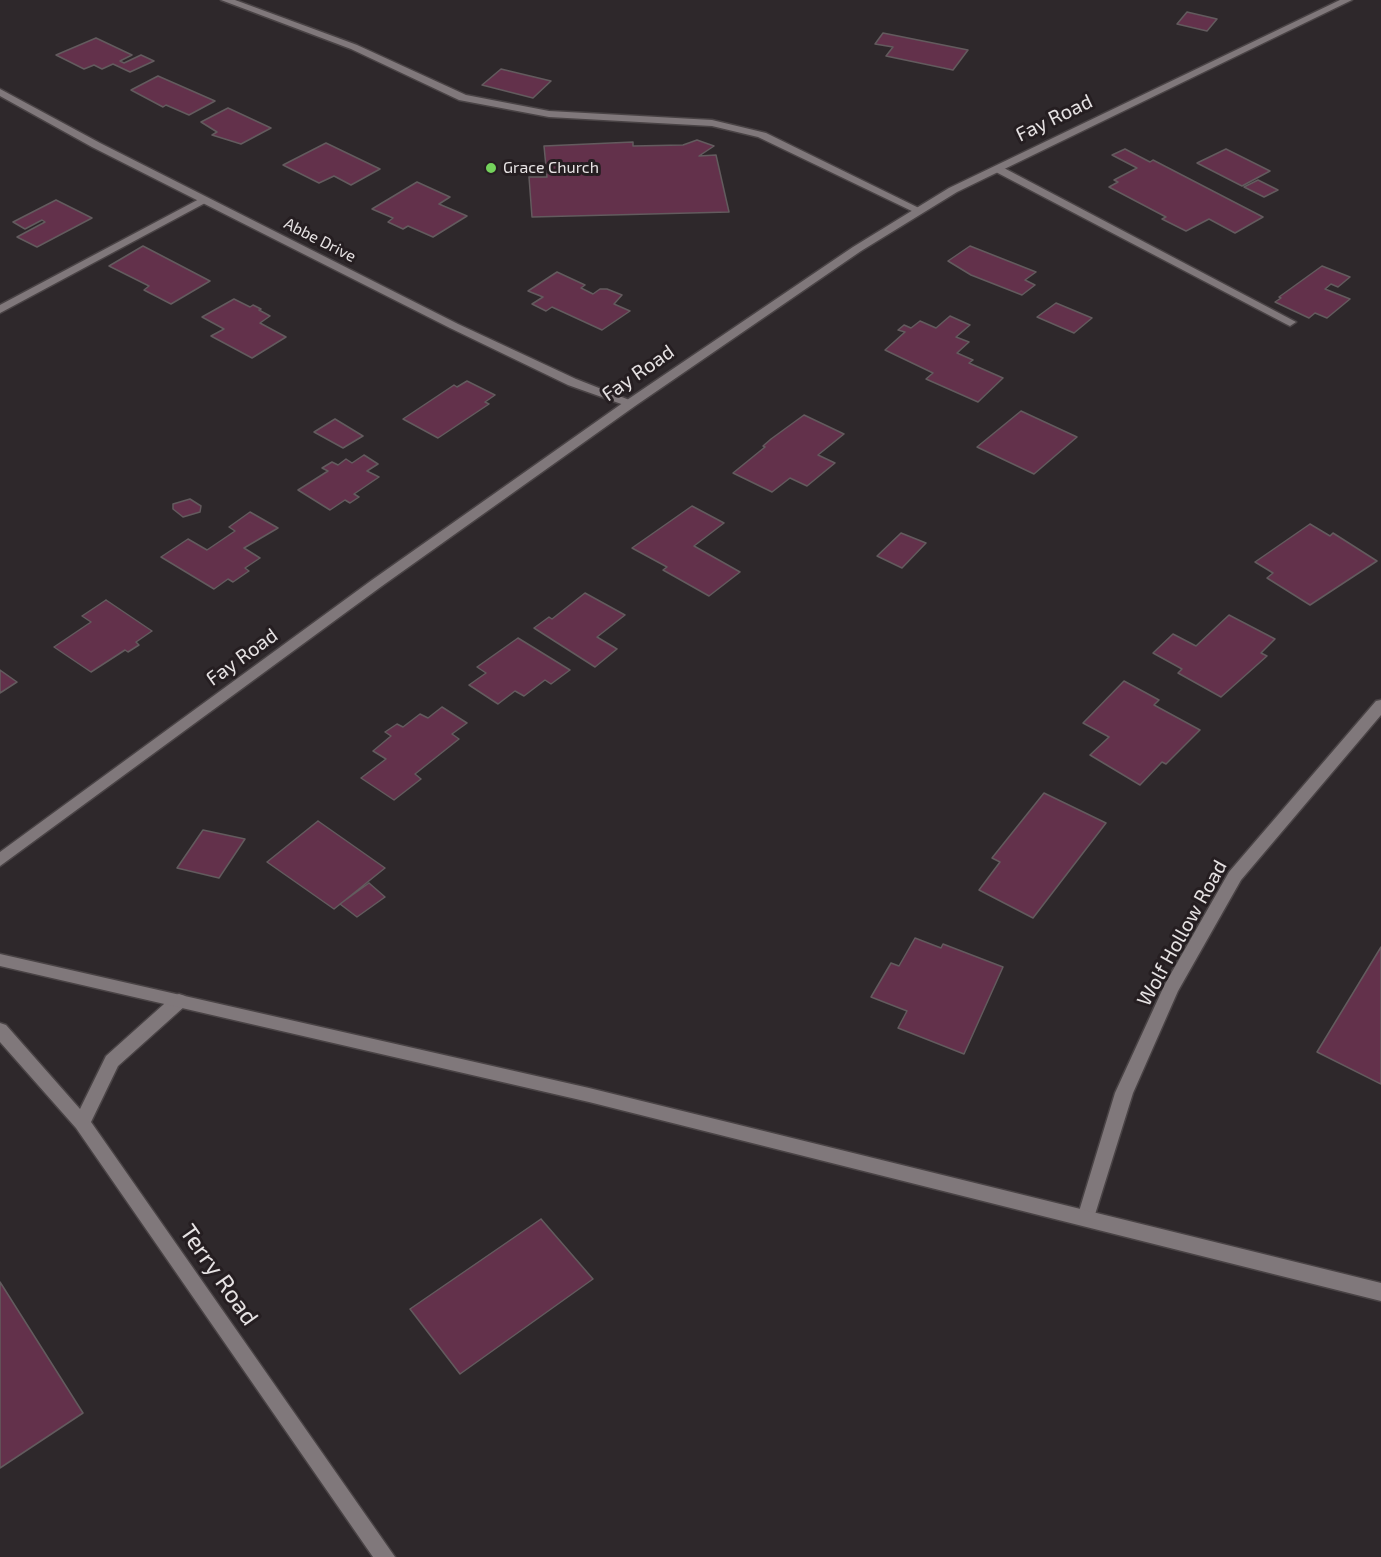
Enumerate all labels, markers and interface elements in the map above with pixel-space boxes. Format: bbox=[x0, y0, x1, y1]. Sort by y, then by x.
street label: Fay Road bbox=[1012, 89, 1096, 147]
place label: Grace Church bbox=[503, 158, 599, 178]
marker: Grace Church bbox=[484, 161, 498, 175]
street label: Abbe Drive bbox=[281, 214, 359, 266]
street label: Fay Road bbox=[597, 340, 679, 406]
street label: Fay Road bbox=[202, 623, 282, 691]
street label: Wolf Hollow Road bbox=[1132, 856, 1232, 1010]
street label: Terry Road bbox=[174, 1219, 264, 1331]

